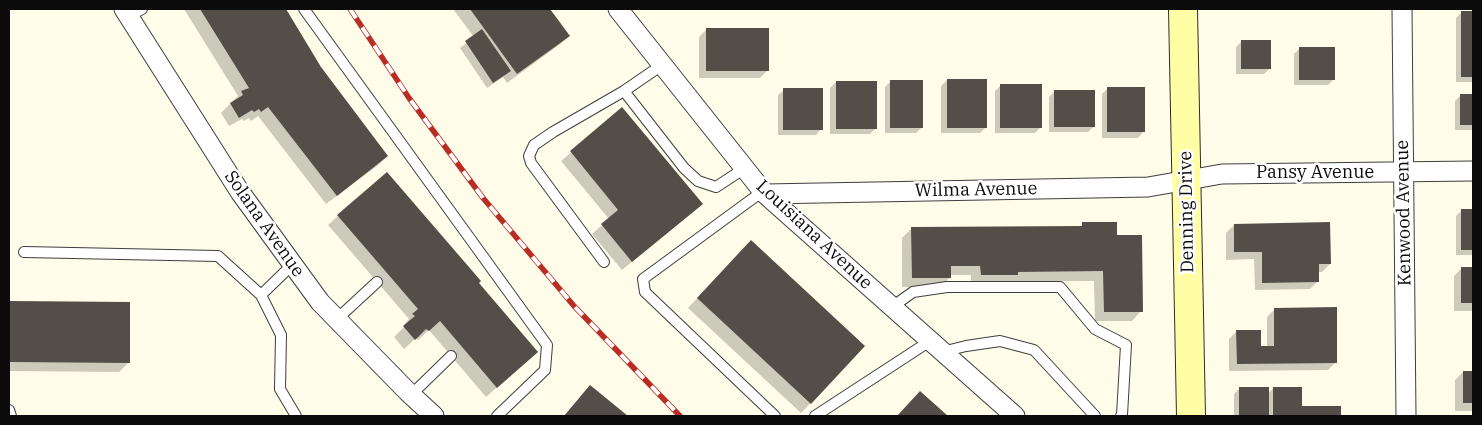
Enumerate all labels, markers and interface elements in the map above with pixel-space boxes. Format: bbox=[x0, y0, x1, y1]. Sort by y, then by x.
street label: Kenwood Avenue bbox=[1392, 140, 1416, 286]
street label: Denning Drive bbox=[1175, 151, 1199, 273]
street label: Pansy Avenue bbox=[1256, 162, 1374, 184]
street label: Solana Avenue bbox=[219, 167, 309, 281]
street label: Louisiana Avenue bbox=[752, 176, 876, 294]
street label: Wilma Avenue bbox=[914, 178, 1038, 202]

